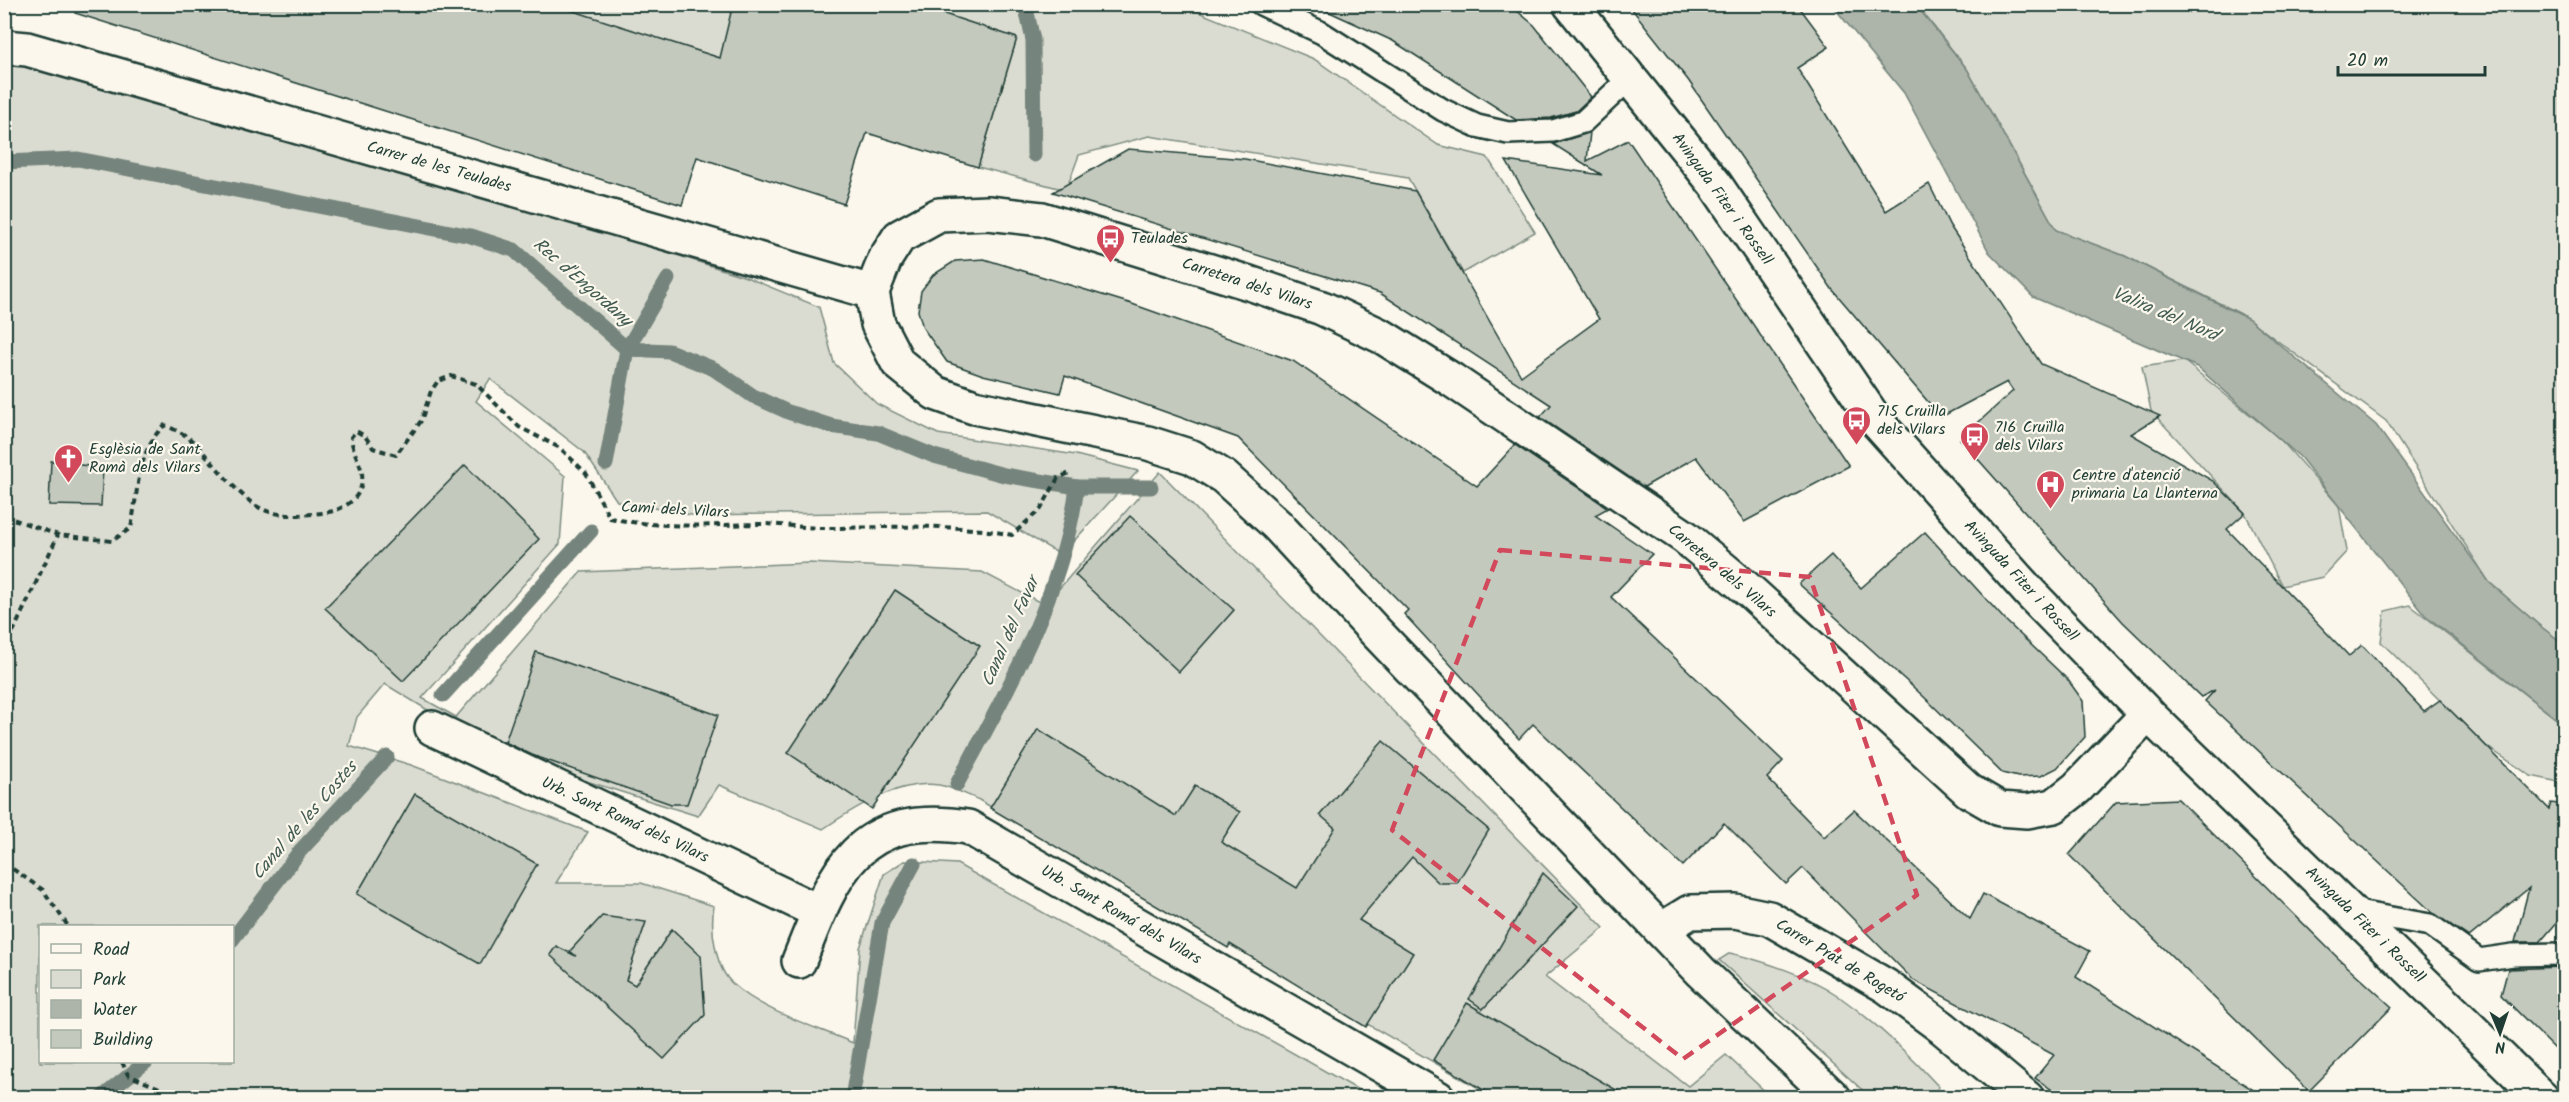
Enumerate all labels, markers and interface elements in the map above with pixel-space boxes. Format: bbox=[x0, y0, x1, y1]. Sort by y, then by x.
scale bar bbox=[2338, 39, 2485, 77]
text: 20 m bbox=[2347, 47, 2388, 76]
street label: Avinguda Fiter i Rossell bbox=[1665, 127, 1779, 271]
street label: Carrer de les Teulades bbox=[364, 134, 514, 200]
bus stop icon: Teulades bbox=[1094, 222, 1126, 264]
place label: Teulades bbox=[1131, 226, 1188, 251]
water label: Rec d'Engordany bbox=[526, 231, 640, 336]
street label: Carretera dels Vilars bbox=[1179, 251, 1316, 317]
water label: Valira del Nord bbox=[2108, 280, 2226, 352]
place label: 715 Cruïlla dels Vilars bbox=[1877, 399, 1946, 442]
bus stop icon: 715 Cruïlla dels Vilars bbox=[1840, 404, 1872, 446]
place label: 716 Cruïlla dels Vilars bbox=[1995, 415, 2064, 458]
bus stop icon: 716 Cruïlla dels Vilars bbox=[1958, 420, 1990, 462]
place label: Esglèsia de Sant Romà dels Vilars bbox=[89, 437, 201, 480]
church icon: Esglèsia de Sant Romà dels Vilars bbox=[52, 442, 84, 484]
place label: Centre d'atenció primaria La Llanterna bbox=[2071, 463, 2218, 506]
hospital icon: Centre d'atenció primaria La Llanterna bbox=[2035, 468, 2067, 510]
street label: Cami dels Vilars bbox=[620, 495, 730, 525]
street label: Avinguda Fiter i Rossell bbox=[1958, 514, 2084, 648]
street label: Carretera dels Vilars bbox=[1662, 518, 1782, 624]
water label: Canal del Favar bbox=[974, 569, 1050, 692]
water label: Canal de les Costes bbox=[245, 753, 367, 887]
street label: Urb. Sant Romá dels Vilars bbox=[537, 770, 713, 870]
street label: Urb. Sant Romá dels Vilars bbox=[1036, 859, 1206, 971]
street label: Avinguda Fiter i Rossell bbox=[2299, 861, 2431, 989]
street label: Carrer Prat de Rogetó bbox=[1771, 912, 1910, 1010]
legend bbox=[39, 925, 234, 1063]
text: Road bbox=[93, 936, 130, 965]
text: Park bbox=[93, 966, 126, 995]
text: Water bbox=[93, 996, 138, 1025]
north arrow bbox=[2470, 1003, 2530, 1063]
text: Building bbox=[93, 1026, 153, 1055]
text: N bbox=[2495, 1034, 2506, 1059]

